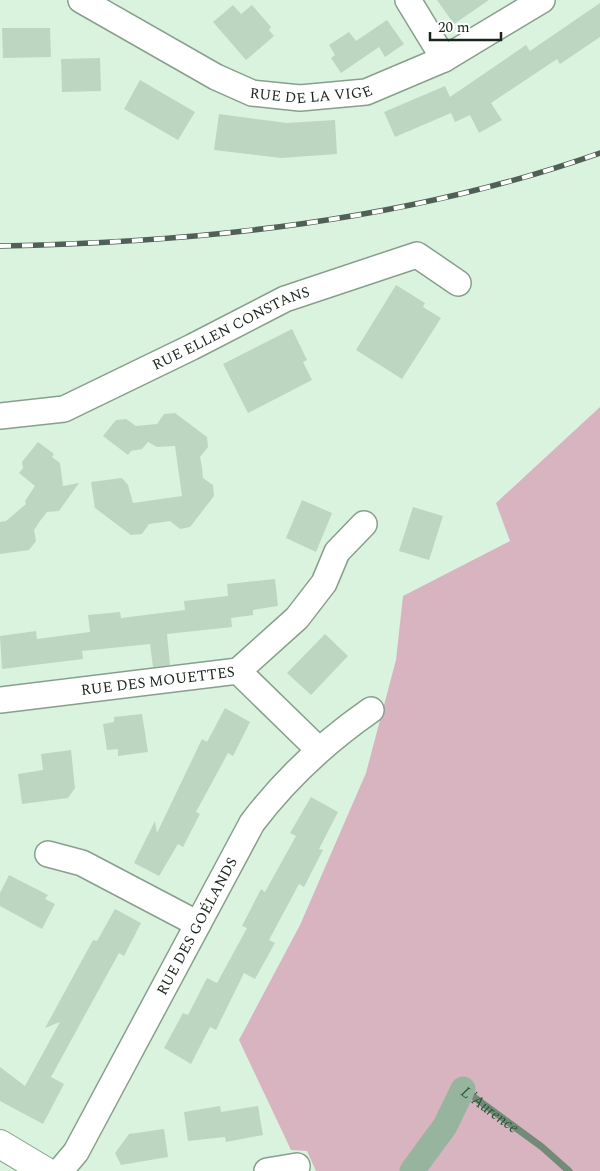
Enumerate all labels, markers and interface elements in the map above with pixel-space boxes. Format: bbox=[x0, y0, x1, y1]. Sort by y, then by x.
scale bar bbox=[430, 10, 501, 42]
text: 20 m bbox=[438, 16, 470, 39]
street label: RUE DE LA VIGE bbox=[248, 79, 376, 110]
street label: RUE ELLEN CONSTANS bbox=[148, 281, 313, 377]
street label: RUE DES MOUETTES bbox=[80, 660, 236, 702]
street label: RUE DES GOÉLANDS bbox=[151, 853, 244, 1000]
water label: L'Aurence bbox=[456, 1080, 524, 1140]

